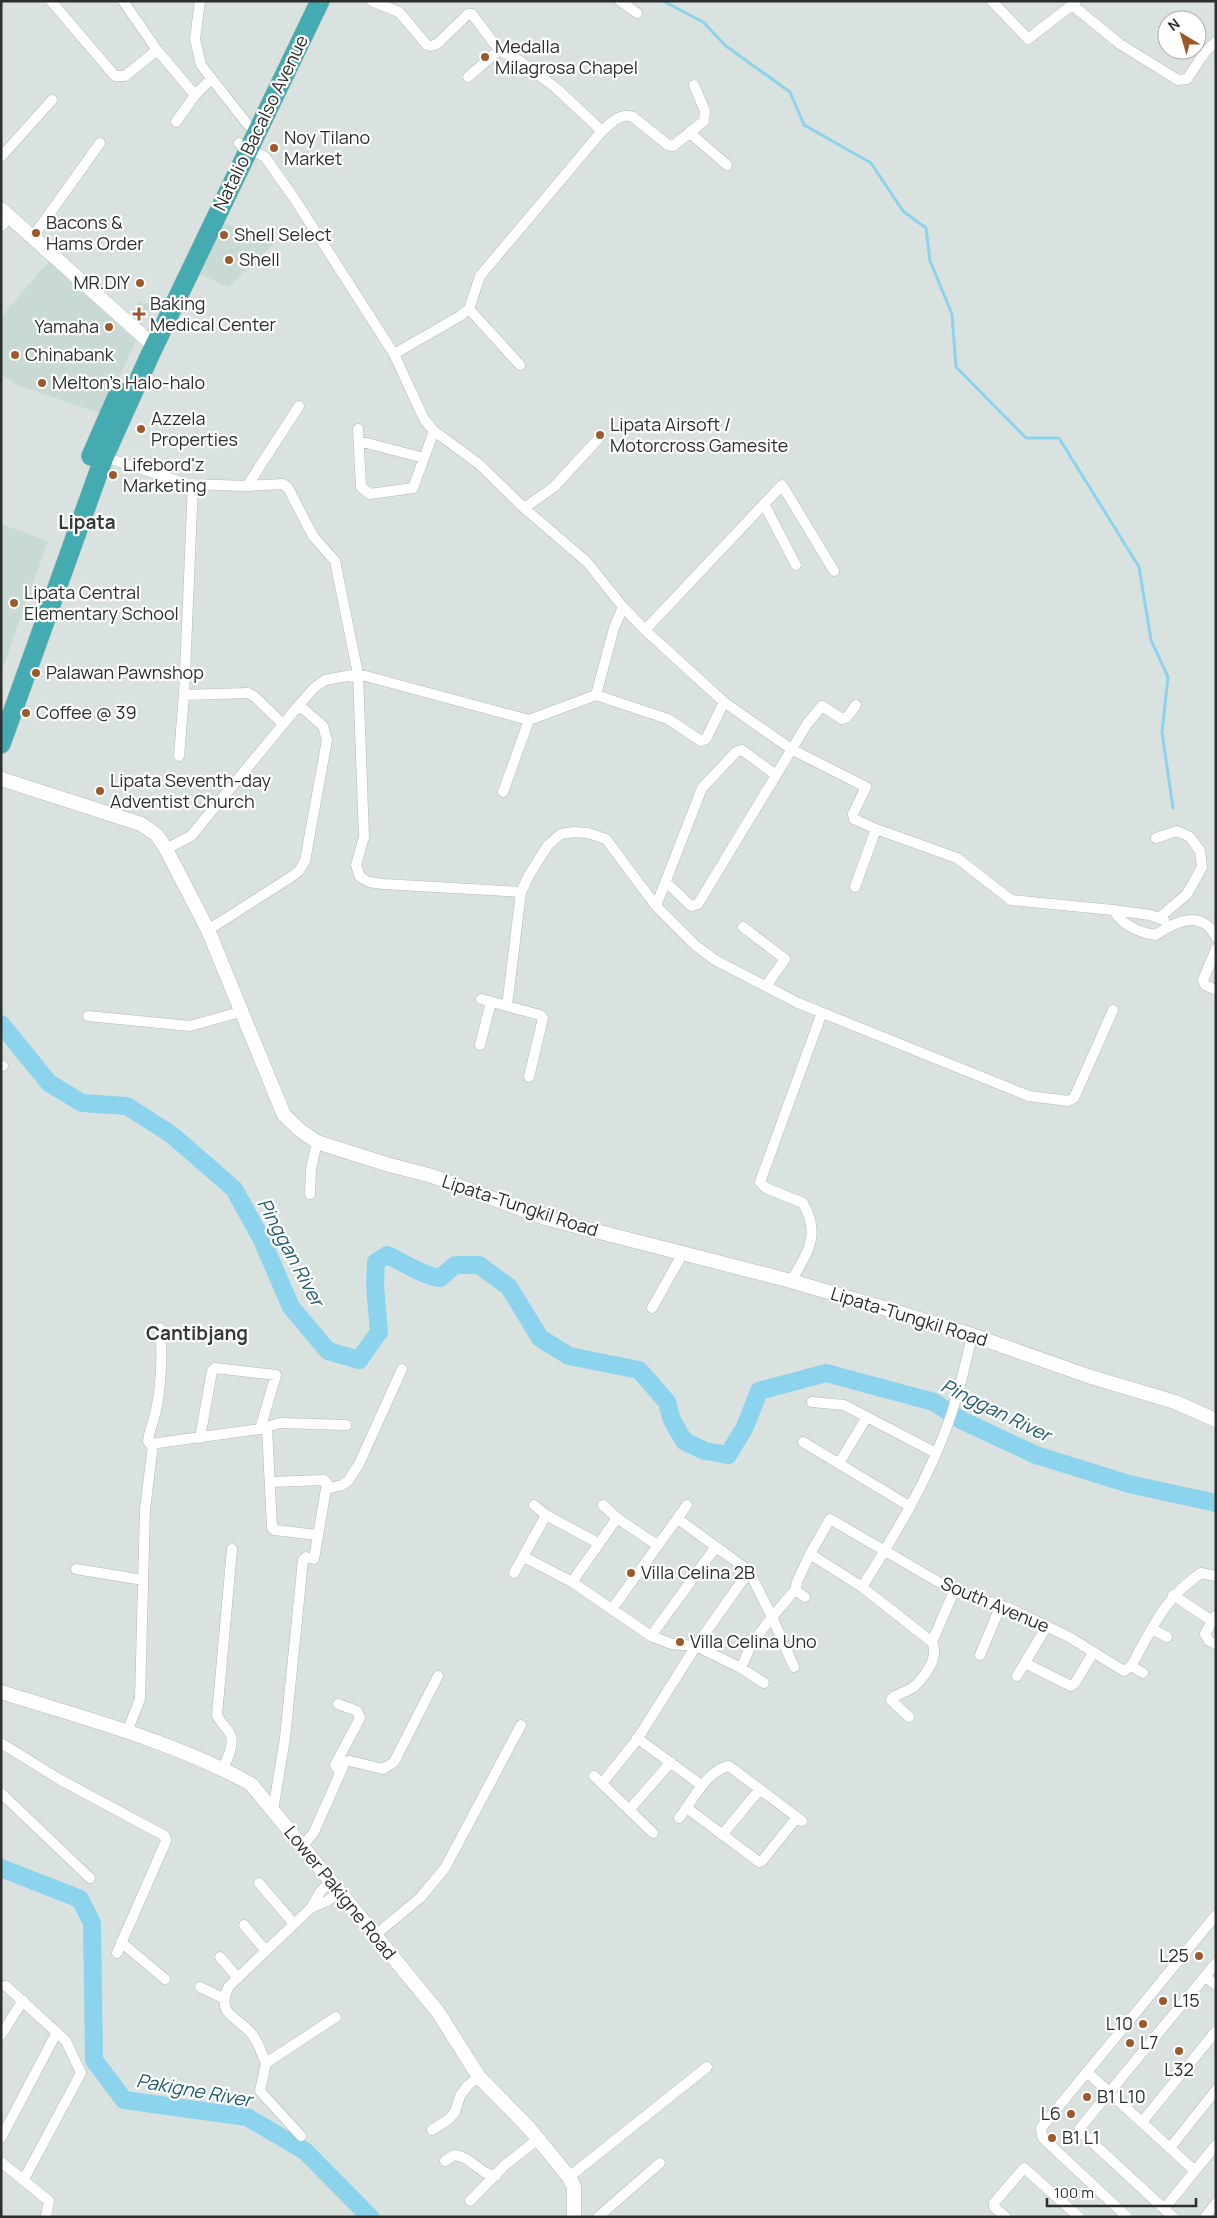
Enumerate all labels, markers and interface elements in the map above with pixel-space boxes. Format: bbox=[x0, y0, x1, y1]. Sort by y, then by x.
north arrow bbox=[1157, 10, 1207, 60]
text: N bbox=[1164, 14, 1184, 35]
street label: Natalio Bacalso Avenue bbox=[207, 31, 313, 214]
place label: Medalla Milagrosa Chapel bbox=[495, 34, 638, 79]
marker: Medalla Milagrosa Chapel bbox=[479, 51, 491, 63]
place label: Noy Tilano Market bbox=[284, 125, 370, 170]
marker: Noy Tilano Market bbox=[268, 142, 280, 154]
place label: Bacons & Hams Order bbox=[46, 210, 144, 255]
place label: Shell Select bbox=[234, 222, 332, 246]
marker: Bacons & Hams Order bbox=[30, 227, 42, 239]
marker: Shell Select bbox=[218, 229, 230, 241]
place label: Shell bbox=[239, 247, 280, 271]
marker: Shell bbox=[223, 254, 235, 266]
place label: MR.DIY bbox=[73, 270, 131, 294]
marker: MR.DIY bbox=[134, 277, 146, 289]
place label: Baking Medical Center bbox=[150, 291, 276, 336]
marker: Baking Medical Center bbox=[132, 307, 146, 321]
place label: Yamaha bbox=[34, 314, 99, 338]
marker: Yamaha bbox=[103, 321, 115, 333]
place label: Chinabank bbox=[25, 342, 115, 366]
marker: Chinabank bbox=[9, 349, 21, 361]
place label: Melton's Halo-halo bbox=[52, 370, 205, 394]
marker: Melton's Halo-halo bbox=[36, 377, 48, 389]
place label: Azzela Properties bbox=[151, 406, 238, 451]
place label: Lipata Airsoft / Motorcross Gamesite bbox=[610, 412, 788, 457]
marker: Azzela Properties bbox=[135, 423, 147, 435]
marker: Lipata Airsoft / Motorcross Gamesite bbox=[594, 429, 606, 441]
place label: Lifebord'z Marketing bbox=[123, 452, 207, 497]
marker: Lifebord'z Marketing bbox=[107, 469, 119, 481]
district label: Lipata bbox=[58, 509, 116, 535]
place label: Lipata Central Elementary School bbox=[24, 580, 179, 625]
marker: Lipata Central Elementary School bbox=[8, 597, 20, 609]
place label: Palawan Pawnshop bbox=[46, 660, 204, 684]
marker: Palawan Pawnshop bbox=[30, 667, 42, 679]
place label: Coffee @ 39 bbox=[36, 700, 137, 724]
marker: Coffee @ 39 bbox=[20, 707, 32, 719]
place label: Lipata Seventh-day Adventist Church bbox=[110, 768, 271, 813]
marker: Lipata Seventh-day Adventist Church bbox=[94, 785, 106, 797]
street label: Lipata-Tungkil Road bbox=[439, 1168, 601, 1242]
water label: Pinggan River bbox=[252, 1193, 331, 1313]
street label: Lipata-Tungkil Road bbox=[828, 1281, 991, 1351]
district label: Cantibjang bbox=[146, 1320, 248, 1346]
water label: Pinggan River bbox=[937, 1372, 1057, 1449]
place label: Villa Celina 2B bbox=[641, 1560, 755, 1584]
marker: Villa Celina 2B bbox=[625, 1567, 637, 1579]
street label: South Avenue bbox=[938, 1570, 1053, 1638]
place label: Villa Celina Uno bbox=[690, 1629, 817, 1653]
marker: Villa Celina Uno bbox=[674, 1636, 686, 1648]
street label: Lower Pakigne Road bbox=[279, 1821, 402, 1964]
place label: L25 bbox=[1159, 1943, 1189, 1967]
marker: L25 bbox=[1193, 1950, 1205, 1962]
place label: L15 bbox=[1173, 1988, 1200, 2012]
marker: L15 bbox=[1157, 1995, 1169, 2007]
place label: L10 bbox=[1106, 2011, 1133, 2035]
marker: L10 bbox=[1137, 2018, 1149, 2030]
place label: L7 bbox=[1140, 2030, 1158, 2054]
marker: L7 bbox=[1124, 2037, 1136, 2049]
marker: L32 bbox=[1173, 2045, 1185, 2057]
place label: L32 bbox=[1164, 2057, 1194, 2081]
water label: Pakigne River bbox=[134, 2067, 256, 2113]
place label: B1 L10 bbox=[1097, 2084, 1146, 2108]
marker: B1 L10 bbox=[1081, 2091, 1093, 2103]
place label: L6 bbox=[1041, 2101, 1061, 2125]
marker: L6 bbox=[1065, 2108, 1077, 2120]
place label: B1 L1 bbox=[1062, 2125, 1100, 2149]
marker: B1 L1 bbox=[1046, 2132, 1058, 2144]
scale bar bbox=[1047, 2176, 1196, 2208]
text: 100 m bbox=[1054, 2182, 1094, 2203]

